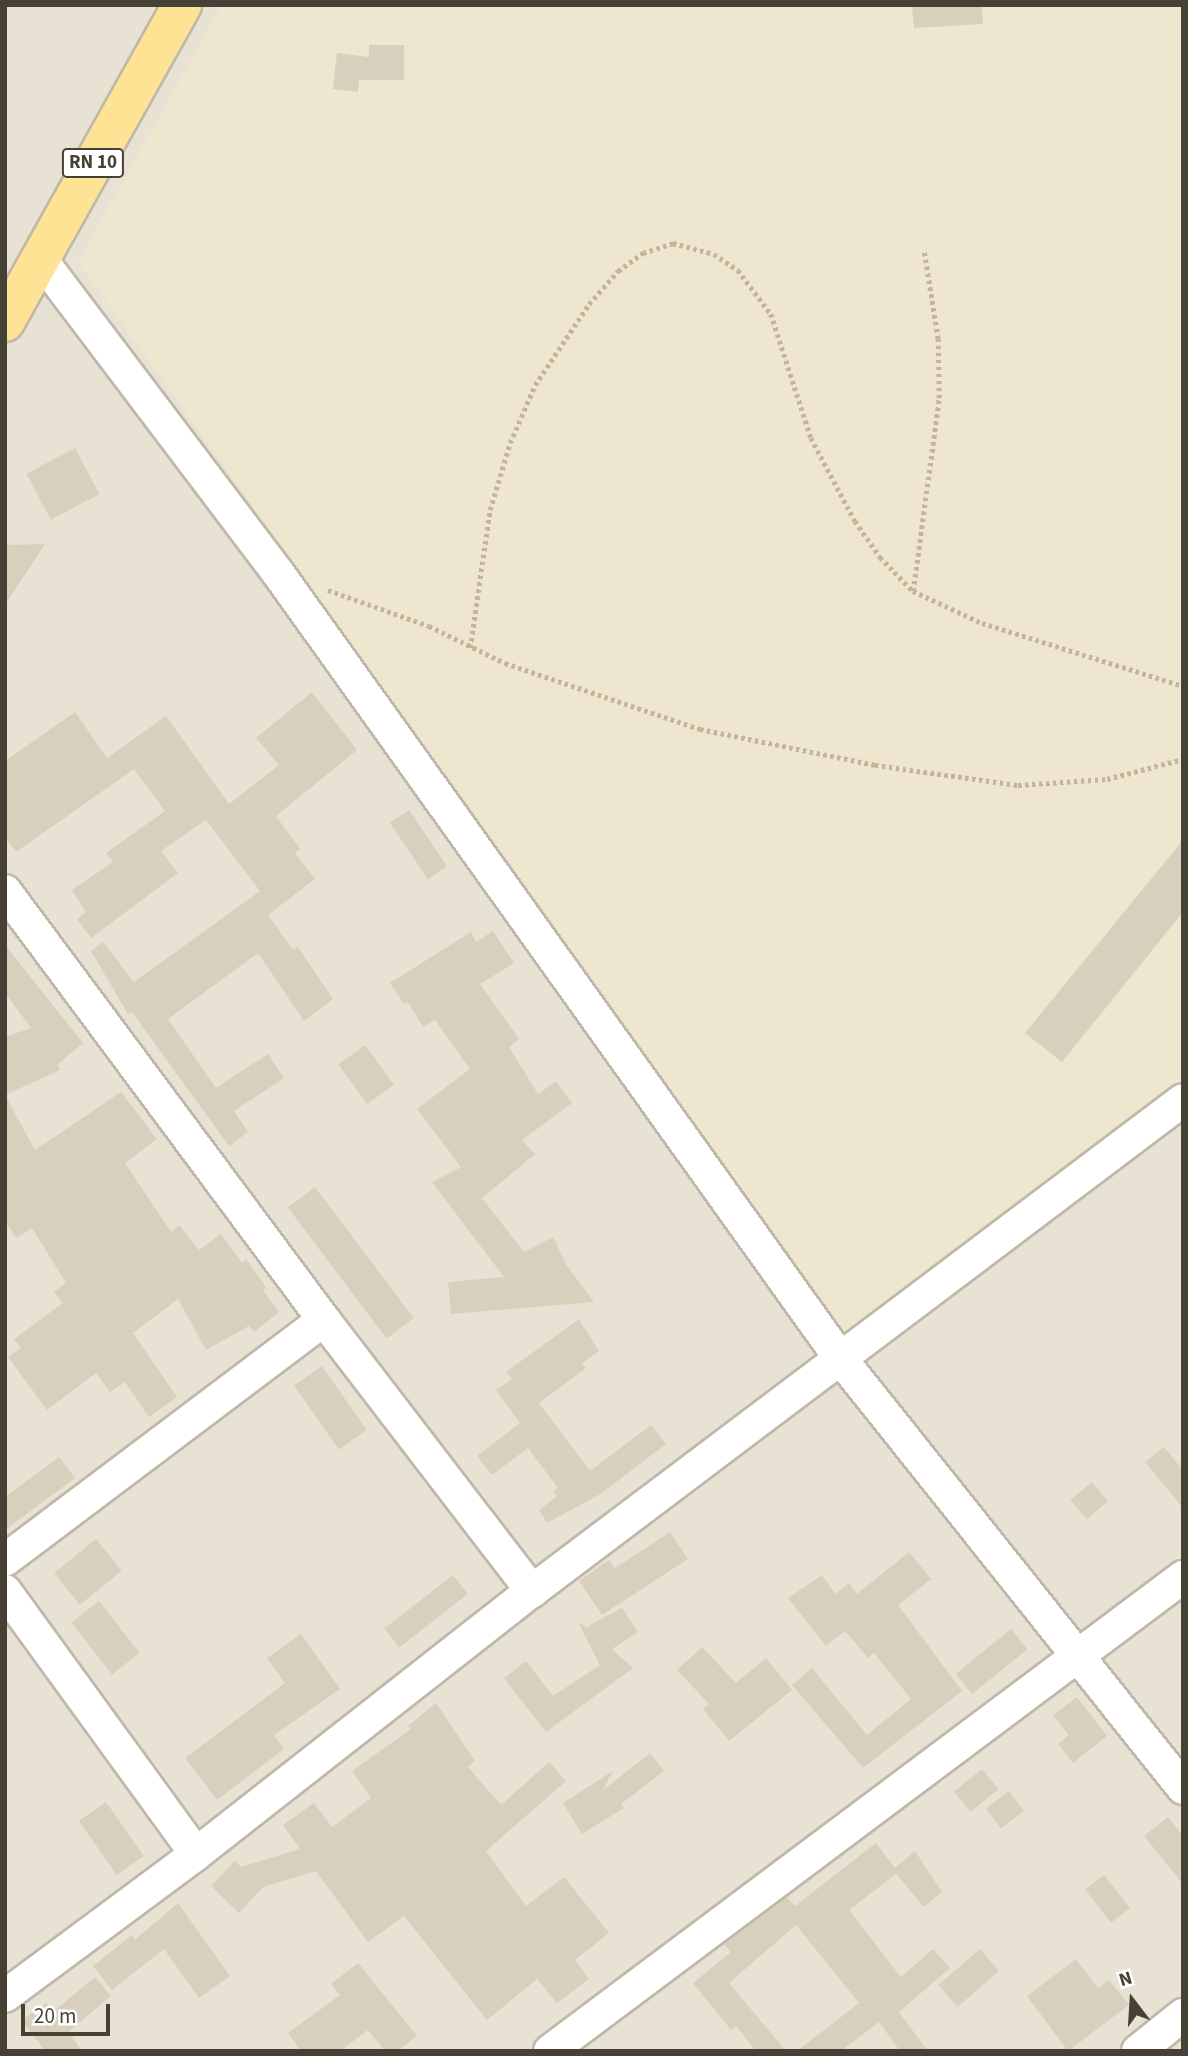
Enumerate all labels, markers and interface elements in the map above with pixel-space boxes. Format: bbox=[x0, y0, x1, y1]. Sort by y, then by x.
road number: RN 10 bbox=[62, 148, 124, 178]
north arrow bbox=[1097, 1965, 1167, 2035]
text: N bbox=[1116, 1965, 1136, 1994]
scale bar bbox=[24, 1990, 114, 2034]
text: 20 m bbox=[34, 2001, 76, 2031]

